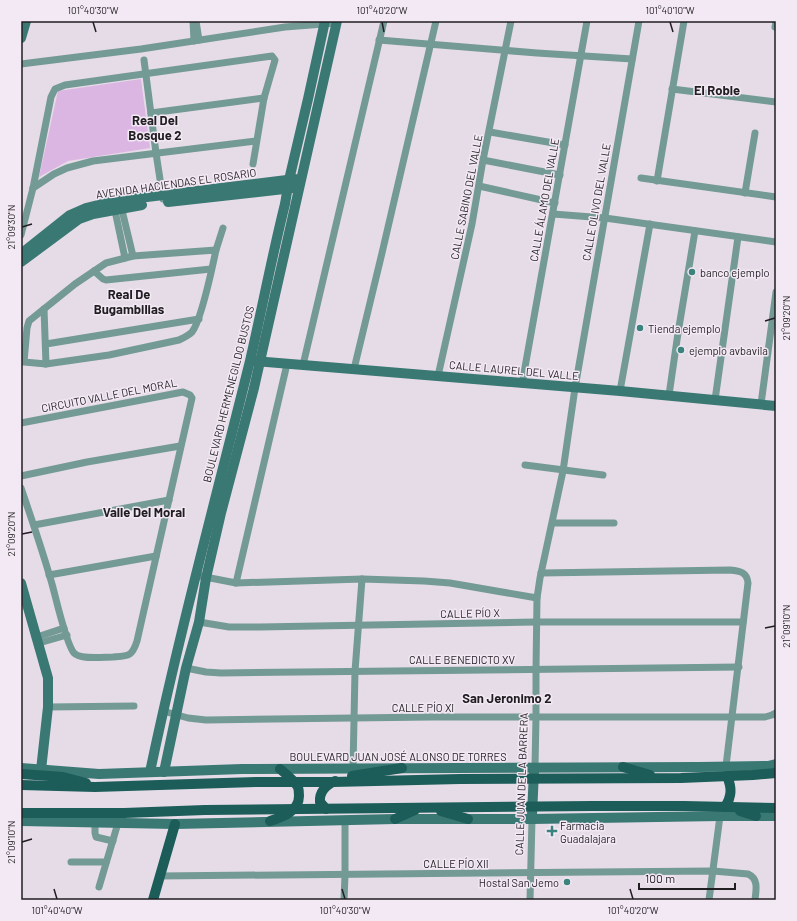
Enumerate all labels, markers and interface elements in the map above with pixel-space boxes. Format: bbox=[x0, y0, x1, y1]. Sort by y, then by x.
text: 101°40'30"W bbox=[68, 4, 119, 16]
text: 101°40'20"W bbox=[356, 4, 408, 16]
text: 101°40'10"W bbox=[645, 4, 695, 16]
district label: El Roble bbox=[694, 82, 740, 98]
district label: Real Del Bosque 2 bbox=[128, 112, 182, 143]
street label: CALLE SABINO DEL VALLE bbox=[447, 133, 485, 261]
street label: CALLE ÁLAMO DEL VALLE bbox=[527, 137, 561, 263]
street label: CALLE OLIVO DEL VALLE bbox=[579, 142, 613, 262]
street label: AVENIDA HACIENDAS EL ROSARIO bbox=[95, 165, 257, 201]
text: 21°09'30"N bbox=[5, 205, 17, 249]
place label: banco ejemplo bbox=[700, 266, 769, 279]
marker: banco ejemplo bbox=[687, 267, 697, 277]
district label: Real De Bugambilias bbox=[94, 286, 165, 317]
text: 21°09'20"N bbox=[780, 295, 792, 341]
street label: BOULEVARD HERMENEGILDO BUSTOS bbox=[200, 304, 256, 484]
place label: Tienda ejemplo bbox=[648, 322, 721, 335]
marker: Tienda ejemplo bbox=[635, 323, 645, 333]
place label: ejemplo avbavila bbox=[689, 344, 768, 357]
marker: ejemplo avbavila bbox=[676, 345, 686, 355]
street label: CALLE LAUREL DEL VALLE bbox=[449, 358, 580, 382]
street label: CIRCUITO VALLE DEL MORAL bbox=[40, 375, 178, 415]
district label: Valle Del Moral bbox=[103, 504, 185, 520]
text: 21°09'20"N bbox=[5, 511, 17, 557]
text: 21°09'10"N bbox=[780, 604, 792, 648]
street label: CALLE PÍO X bbox=[440, 606, 500, 620]
street label: CALLE BENEDICTO XV bbox=[409, 653, 516, 666]
district label: San Jeronimo 2 bbox=[462, 690, 552, 706]
street label: CALLE PÍO XI bbox=[392, 701, 454, 714]
street label: CALLE JUAN DE LA BARRERA bbox=[512, 712, 530, 856]
street label: BOULEVARD JUAN JOSÉ ALONSO DE TORRES bbox=[289, 750, 507, 763]
place label: Farmacia Guadalajara bbox=[560, 819, 616, 845]
text: 21°09'10"N bbox=[5, 820, 17, 864]
marker: Farmacia Guadalajara bbox=[547, 826, 557, 836]
street label: CALLE PÍO XII bbox=[423, 857, 489, 870]
scale bar bbox=[639, 865, 735, 891]
text: 100 m bbox=[645, 871, 675, 885]
place label: Hostal San Jemo bbox=[479, 876, 559, 889]
marker: Hostal San Jemo bbox=[562, 877, 572, 887]
text: 101°40'40"W bbox=[31, 904, 83, 916]
text: 101°40'30"W bbox=[320, 904, 371, 916]
text: 101°40'20"W bbox=[607, 904, 659, 916]

